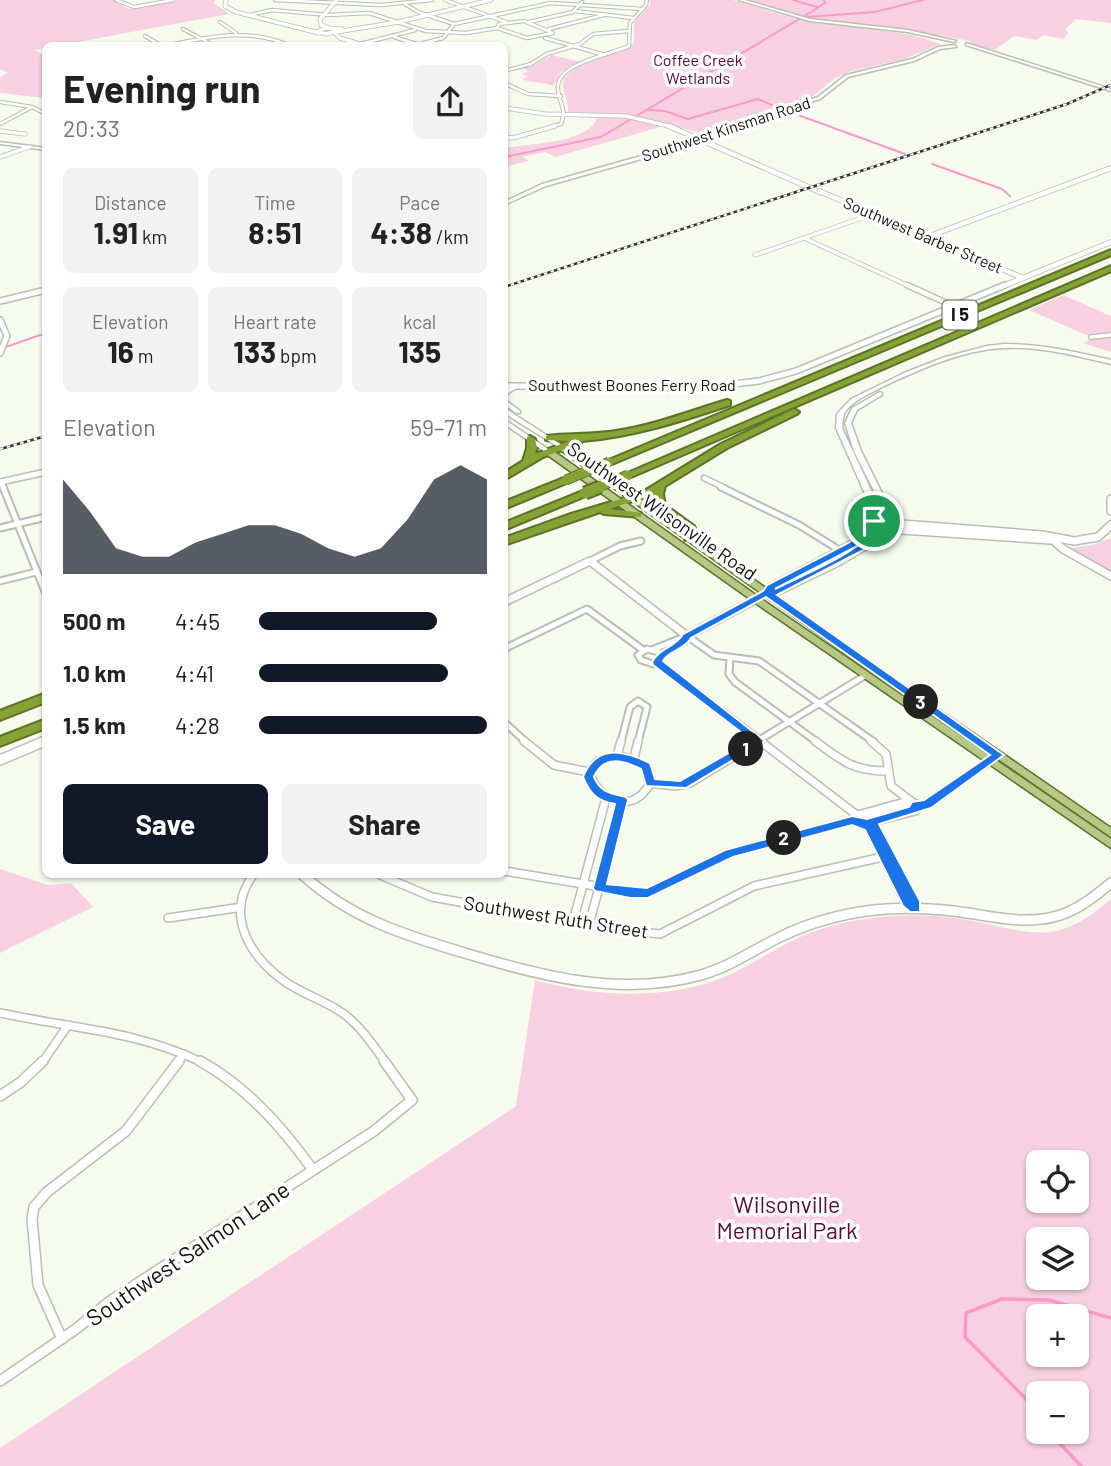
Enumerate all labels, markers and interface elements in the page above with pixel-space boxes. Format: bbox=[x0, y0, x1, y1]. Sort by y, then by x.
park label: Coffee Creek Wetlands bbox=[653, 50, 743, 87]
text: Evening run bbox=[63, 65, 261, 111]
button: share bbox=[413, 65, 487, 139]
street label: Southwest Kinsman Road bbox=[639, 92, 813, 165]
text: 20:33 bbox=[63, 114, 120, 142]
text: Distance bbox=[94, 191, 167, 214]
text: Time bbox=[254, 191, 296, 214]
text: Pace bbox=[399, 191, 440, 214]
street label: Southwest Barber Street bbox=[841, 192, 1006, 277]
text: 1.91 bbox=[93, 214, 138, 250]
text: 8:51 bbox=[248, 214, 302, 250]
text: 4:38 bbox=[371, 214, 432, 250]
text: km bbox=[138, 225, 167, 248]
text: /km bbox=[432, 225, 469, 248]
road number: I 5 bbox=[942, 300, 978, 330]
text: Elevation bbox=[92, 310, 169, 333]
text: Heart rate bbox=[233, 310, 317, 333]
text: kcal bbox=[403, 310, 436, 333]
text: 16 bbox=[107, 333, 134, 369]
text: 133 bbox=[233, 333, 276, 369]
text: 135 bbox=[398, 333, 441, 369]
text: m bbox=[134, 344, 153, 367]
text: bpm bbox=[276, 344, 317, 367]
street label: Southwest Boones Ferry Road bbox=[528, 375, 736, 394]
text: Elevation bbox=[63, 413, 156, 441]
text: 59–71 m bbox=[410, 413, 487, 441]
street label: Southwest Wilsonville Road bbox=[563, 436, 761, 585]
pin bbox=[844, 491, 904, 551]
icon: arrive bbox=[855, 502, 893, 540]
text: 500 m bbox=[63, 607, 125, 635]
text: 4:45 bbox=[175, 607, 220, 635]
text: 1.0 km bbox=[63, 659, 126, 687]
text: 4:41 bbox=[175, 659, 214, 687]
pin: 3 bbox=[904, 684, 939, 720]
text: 3 bbox=[915, 690, 926, 713]
text: 1.5 km bbox=[63, 711, 126, 739]
text: 4:28 bbox=[175, 711, 220, 739]
pin: 1 bbox=[728, 732, 764, 766]
text: 1 bbox=[742, 737, 749, 760]
button: Save bbox=[63, 784, 268, 864]
button: Share bbox=[282, 784, 487, 864]
pin: 2 bbox=[766, 820, 802, 856]
text: 2 bbox=[778, 826, 789, 849]
street label: Southwest Ruth Street bbox=[462, 891, 650, 942]
map controls bbox=[1026, 1150, 1089, 1444]
button: locate bbox=[1026, 1150, 1089, 1213]
street label: Southwest Salmon Lane bbox=[80, 1175, 294, 1332]
park label: Wilsonville Memorial Park bbox=[716, 1190, 858, 1244]
button: layers bbox=[1026, 1227, 1089, 1290]
button: + bbox=[1026, 1304, 1089, 1367]
button: − bbox=[1026, 1381, 1089, 1444]

